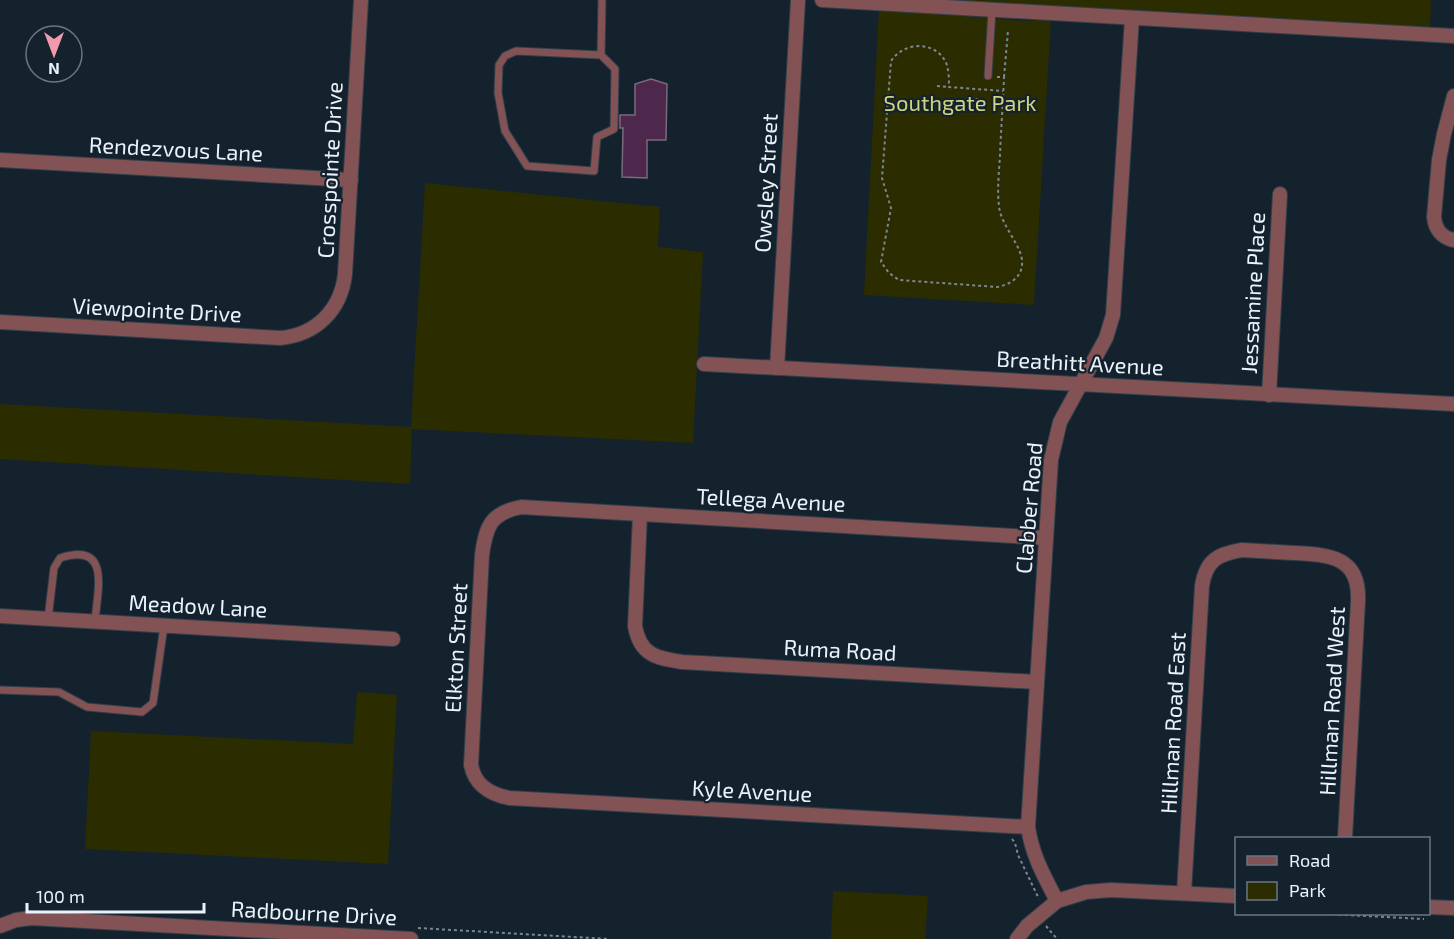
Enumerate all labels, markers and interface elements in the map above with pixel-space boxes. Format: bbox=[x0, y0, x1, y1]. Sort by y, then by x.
north arrow bbox=[24, 24, 84, 84]
text: N bbox=[48, 60, 60, 79]
street label: Crosspointe Drive bbox=[311, 81, 347, 259]
park label: Southgate Park bbox=[884, 89, 1036, 115]
street label: Owsley Street bbox=[748, 113, 782, 253]
street label: Rendezvous Lane bbox=[88, 130, 264, 166]
street label: Jessamine Place bbox=[1235, 211, 1269, 374]
street label: Viewpointe Drive bbox=[72, 292, 242, 326]
street label: Breathitt Avenue bbox=[996, 345, 1164, 379]
street label: Clabber Road bbox=[1009, 441, 1047, 575]
street label: Tellega Avenue bbox=[696, 482, 846, 516]
street label: Elkton Street bbox=[439, 582, 471, 713]
street label: Meadow Lane bbox=[128, 588, 268, 622]
street label: Hillman Road West bbox=[1313, 606, 1349, 796]
street label: Hillman Road East bbox=[1154, 631, 1190, 814]
street label: Ruma Road bbox=[783, 633, 897, 665]
street label: Kyle Avenue bbox=[691, 774, 813, 806]
legend bbox=[1235, 837, 1430, 915]
text: Road bbox=[1289, 849, 1330, 871]
scale bar bbox=[27, 876, 204, 914]
text: Park bbox=[1289, 879, 1326, 901]
text: 100 m bbox=[36, 885, 85, 907]
street label: Radbourne Drive bbox=[230, 895, 398, 929]

